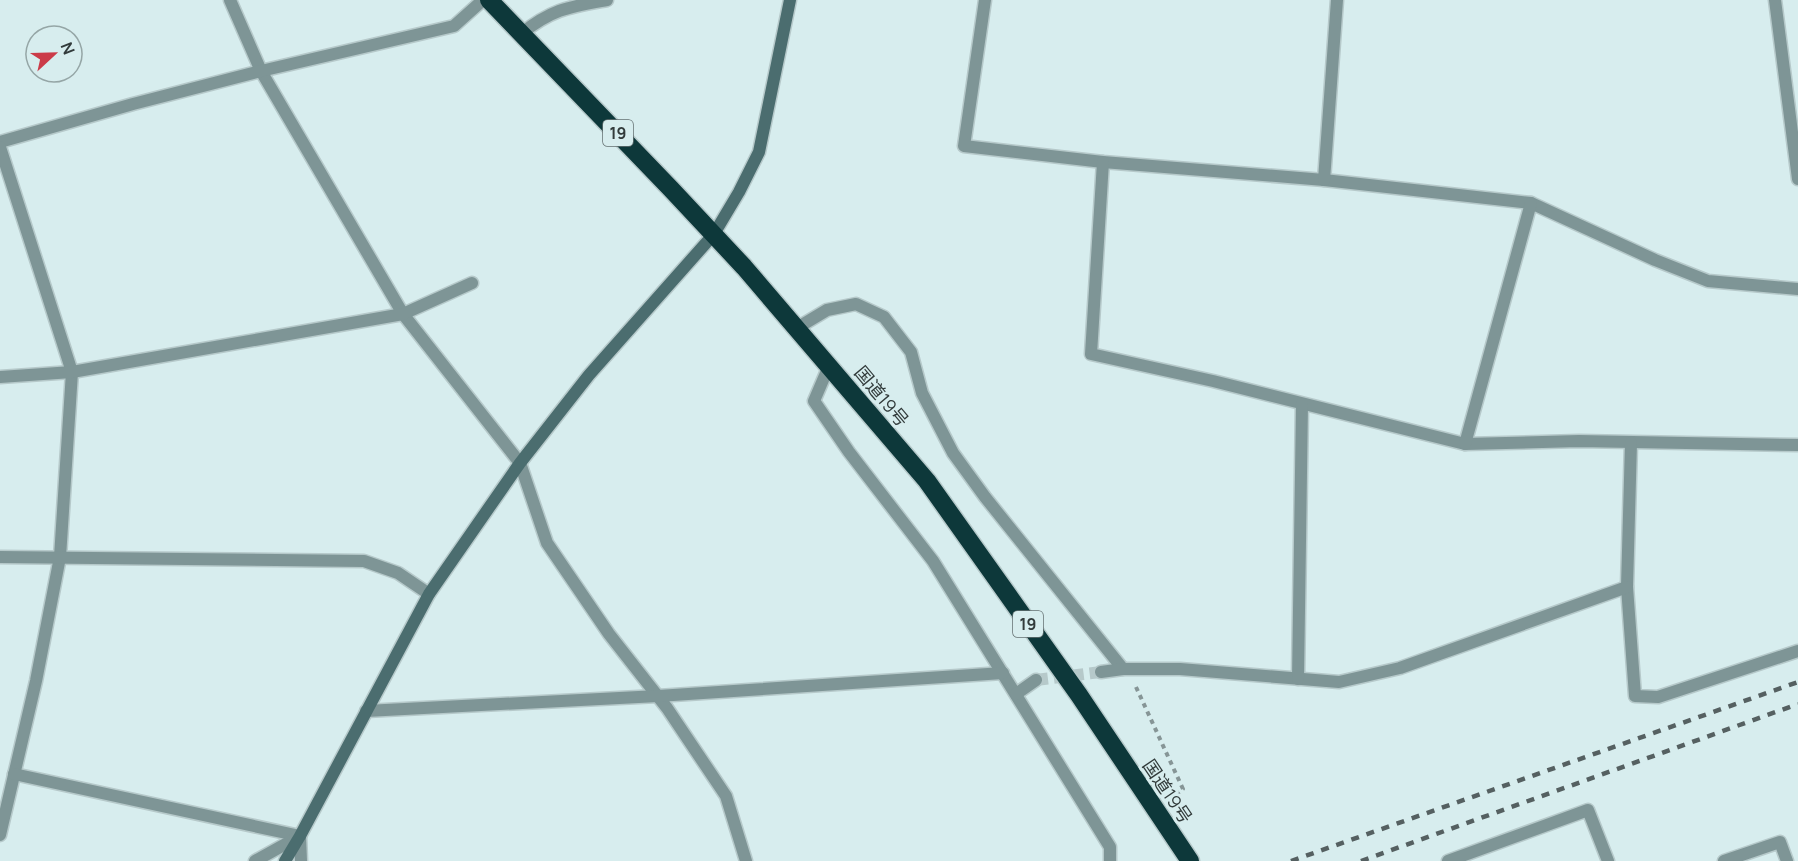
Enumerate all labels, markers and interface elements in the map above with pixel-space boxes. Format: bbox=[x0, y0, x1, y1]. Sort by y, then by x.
north arrow bbox=[24, 24, 84, 84]
text: N bbox=[56, 39, 80, 58]
road number: 19 bbox=[603, 120, 633, 146]
street label: 国道19号 bbox=[850, 361, 914, 431]
road number: 19 bbox=[1013, 611, 1043, 637]
street label: 国道19号 bbox=[1138, 754, 1198, 828]

